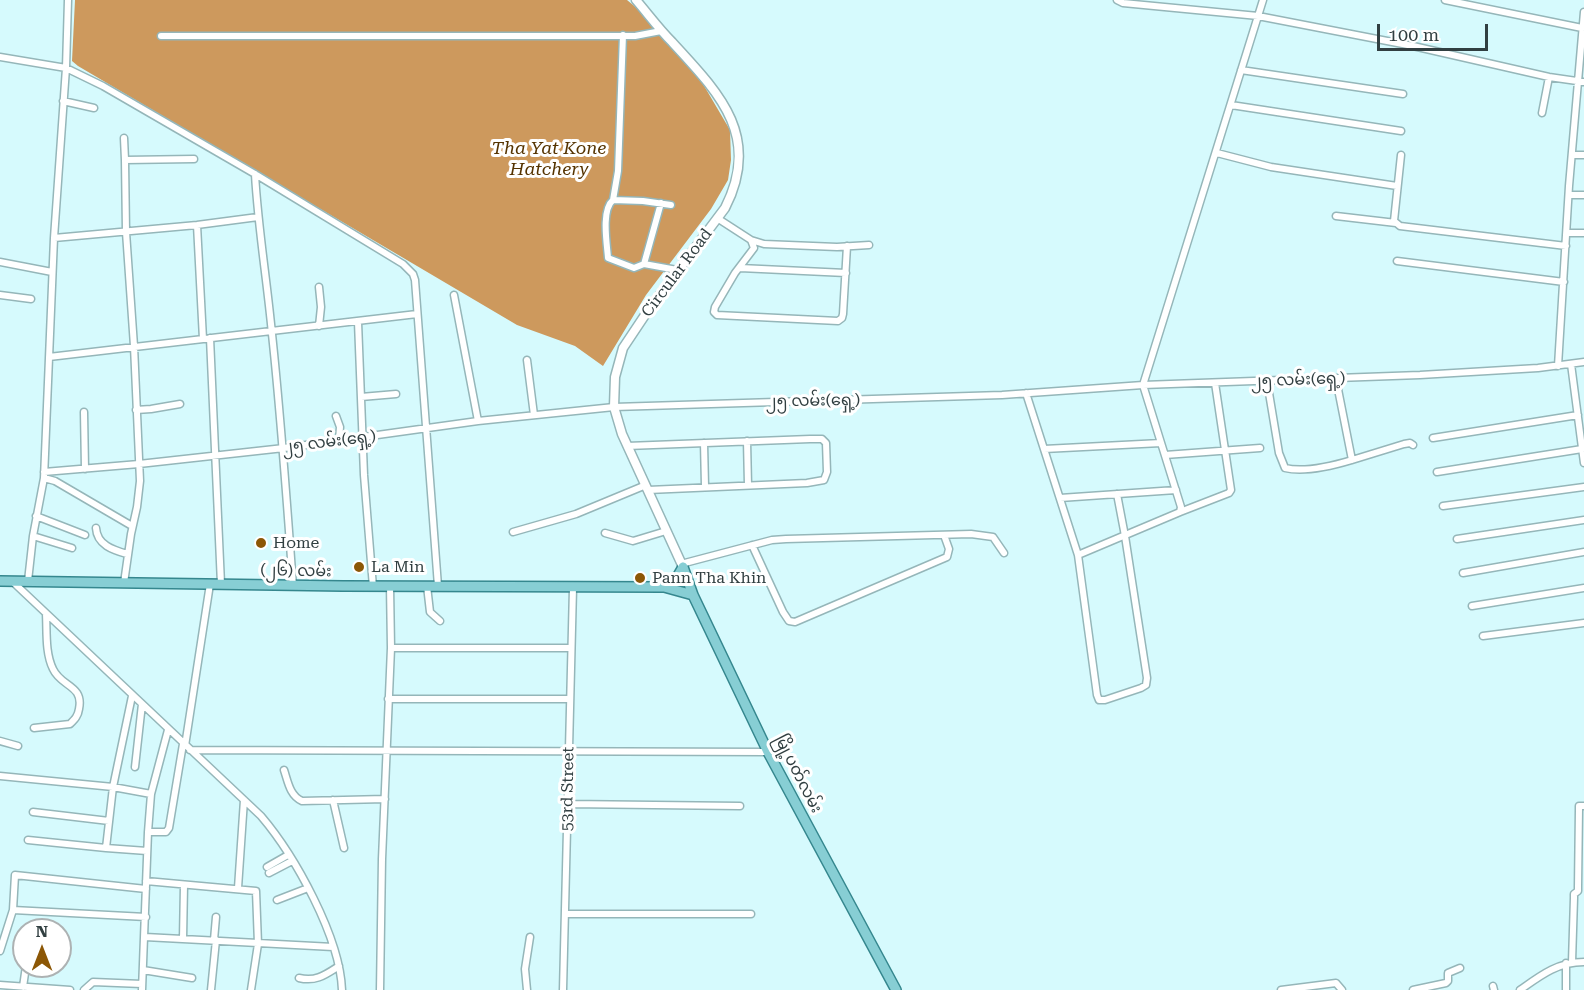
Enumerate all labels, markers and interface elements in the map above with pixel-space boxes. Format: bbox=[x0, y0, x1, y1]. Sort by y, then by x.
scale bar bbox=[1380, 12, 1491, 50]
text: 100 m bbox=[1388, 24, 1439, 45]
water label: Tha Yat Kone Hatchery bbox=[492, 138, 606, 180]
street label: Circular Road bbox=[638, 225, 716, 321]
street label: ၂၅ လမ်း(ရှေ့) bbox=[1250, 369, 1346, 391]
street label: ၂၅ လမ်း(ရှေ့) bbox=[766, 391, 860, 411]
street label: ၂၅ လမ်း(ရှေ့) bbox=[281, 427, 377, 457]
place label: Home bbox=[273, 533, 319, 553]
marker: Home bbox=[254, 536, 268, 550]
place label: La Min bbox=[371, 557, 424, 577]
marker: La Min bbox=[352, 560, 366, 574]
street label: (၂၆) လမ်း bbox=[260, 561, 332, 581]
place label: Pann Tha Khin bbox=[652, 568, 766, 588]
marker: Pann Tha Khin bbox=[633, 571, 647, 585]
street label: မြို့ပတ်လမ်း bbox=[770, 732, 826, 816]
street label: 53rd Street bbox=[558, 747, 578, 831]
north arrow bbox=[12, 918, 72, 978]
text: N bbox=[36, 922, 48, 941]

